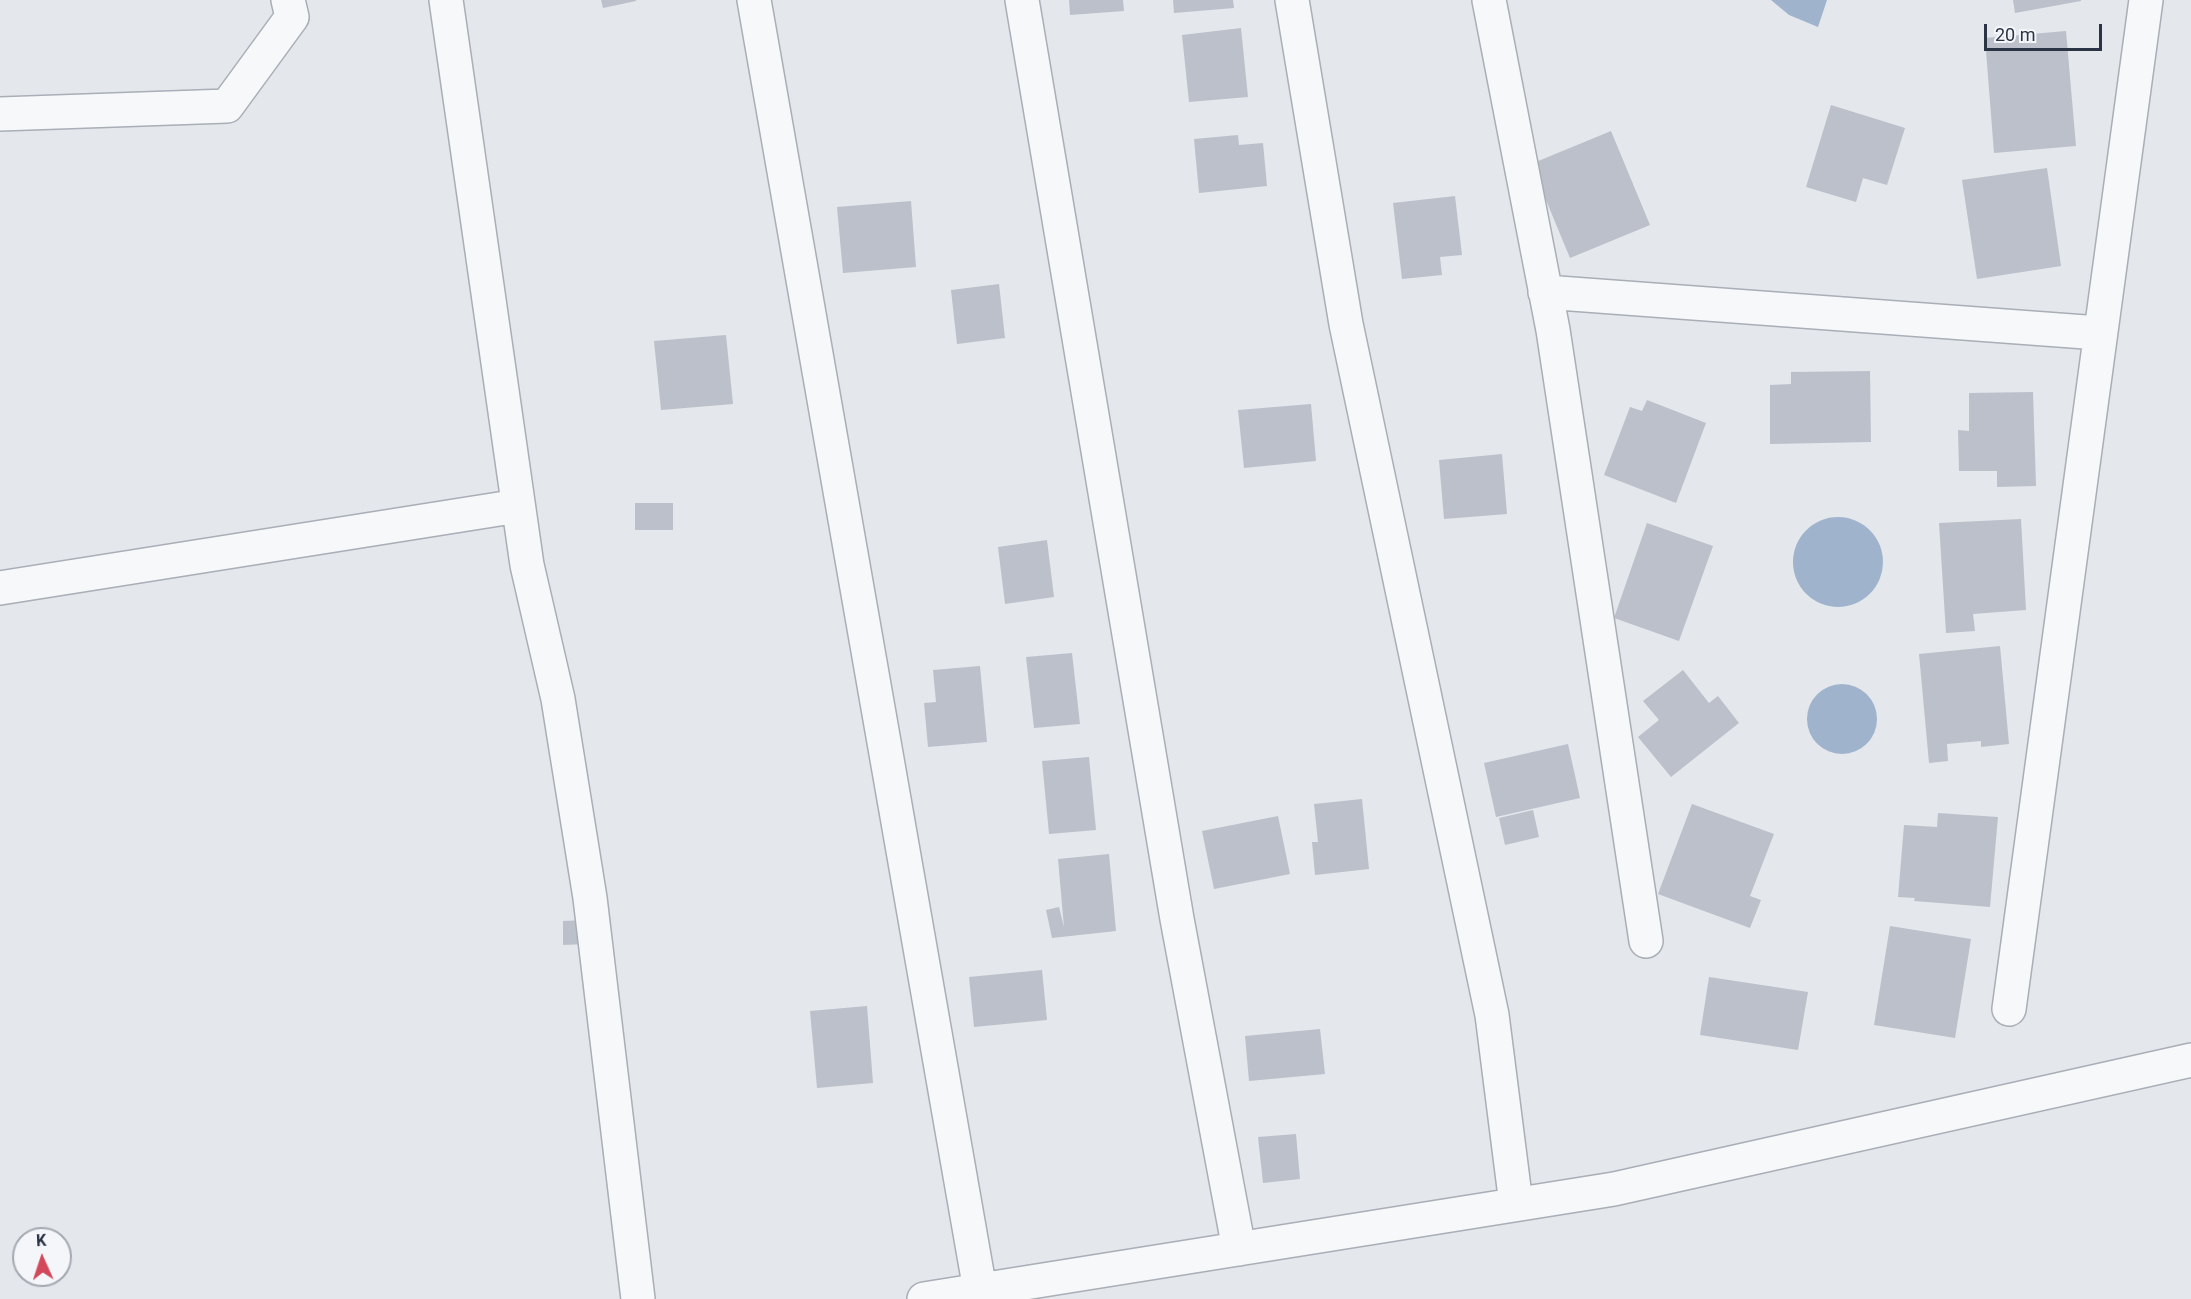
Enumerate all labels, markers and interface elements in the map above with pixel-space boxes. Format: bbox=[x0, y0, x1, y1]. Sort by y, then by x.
scale bar bbox=[1987, 12, 2106, 50]
text: 20 m bbox=[1995, 24, 2035, 45]
north arrow bbox=[12, 1227, 72, 1287]
text: K bbox=[36, 1231, 47, 1250]

